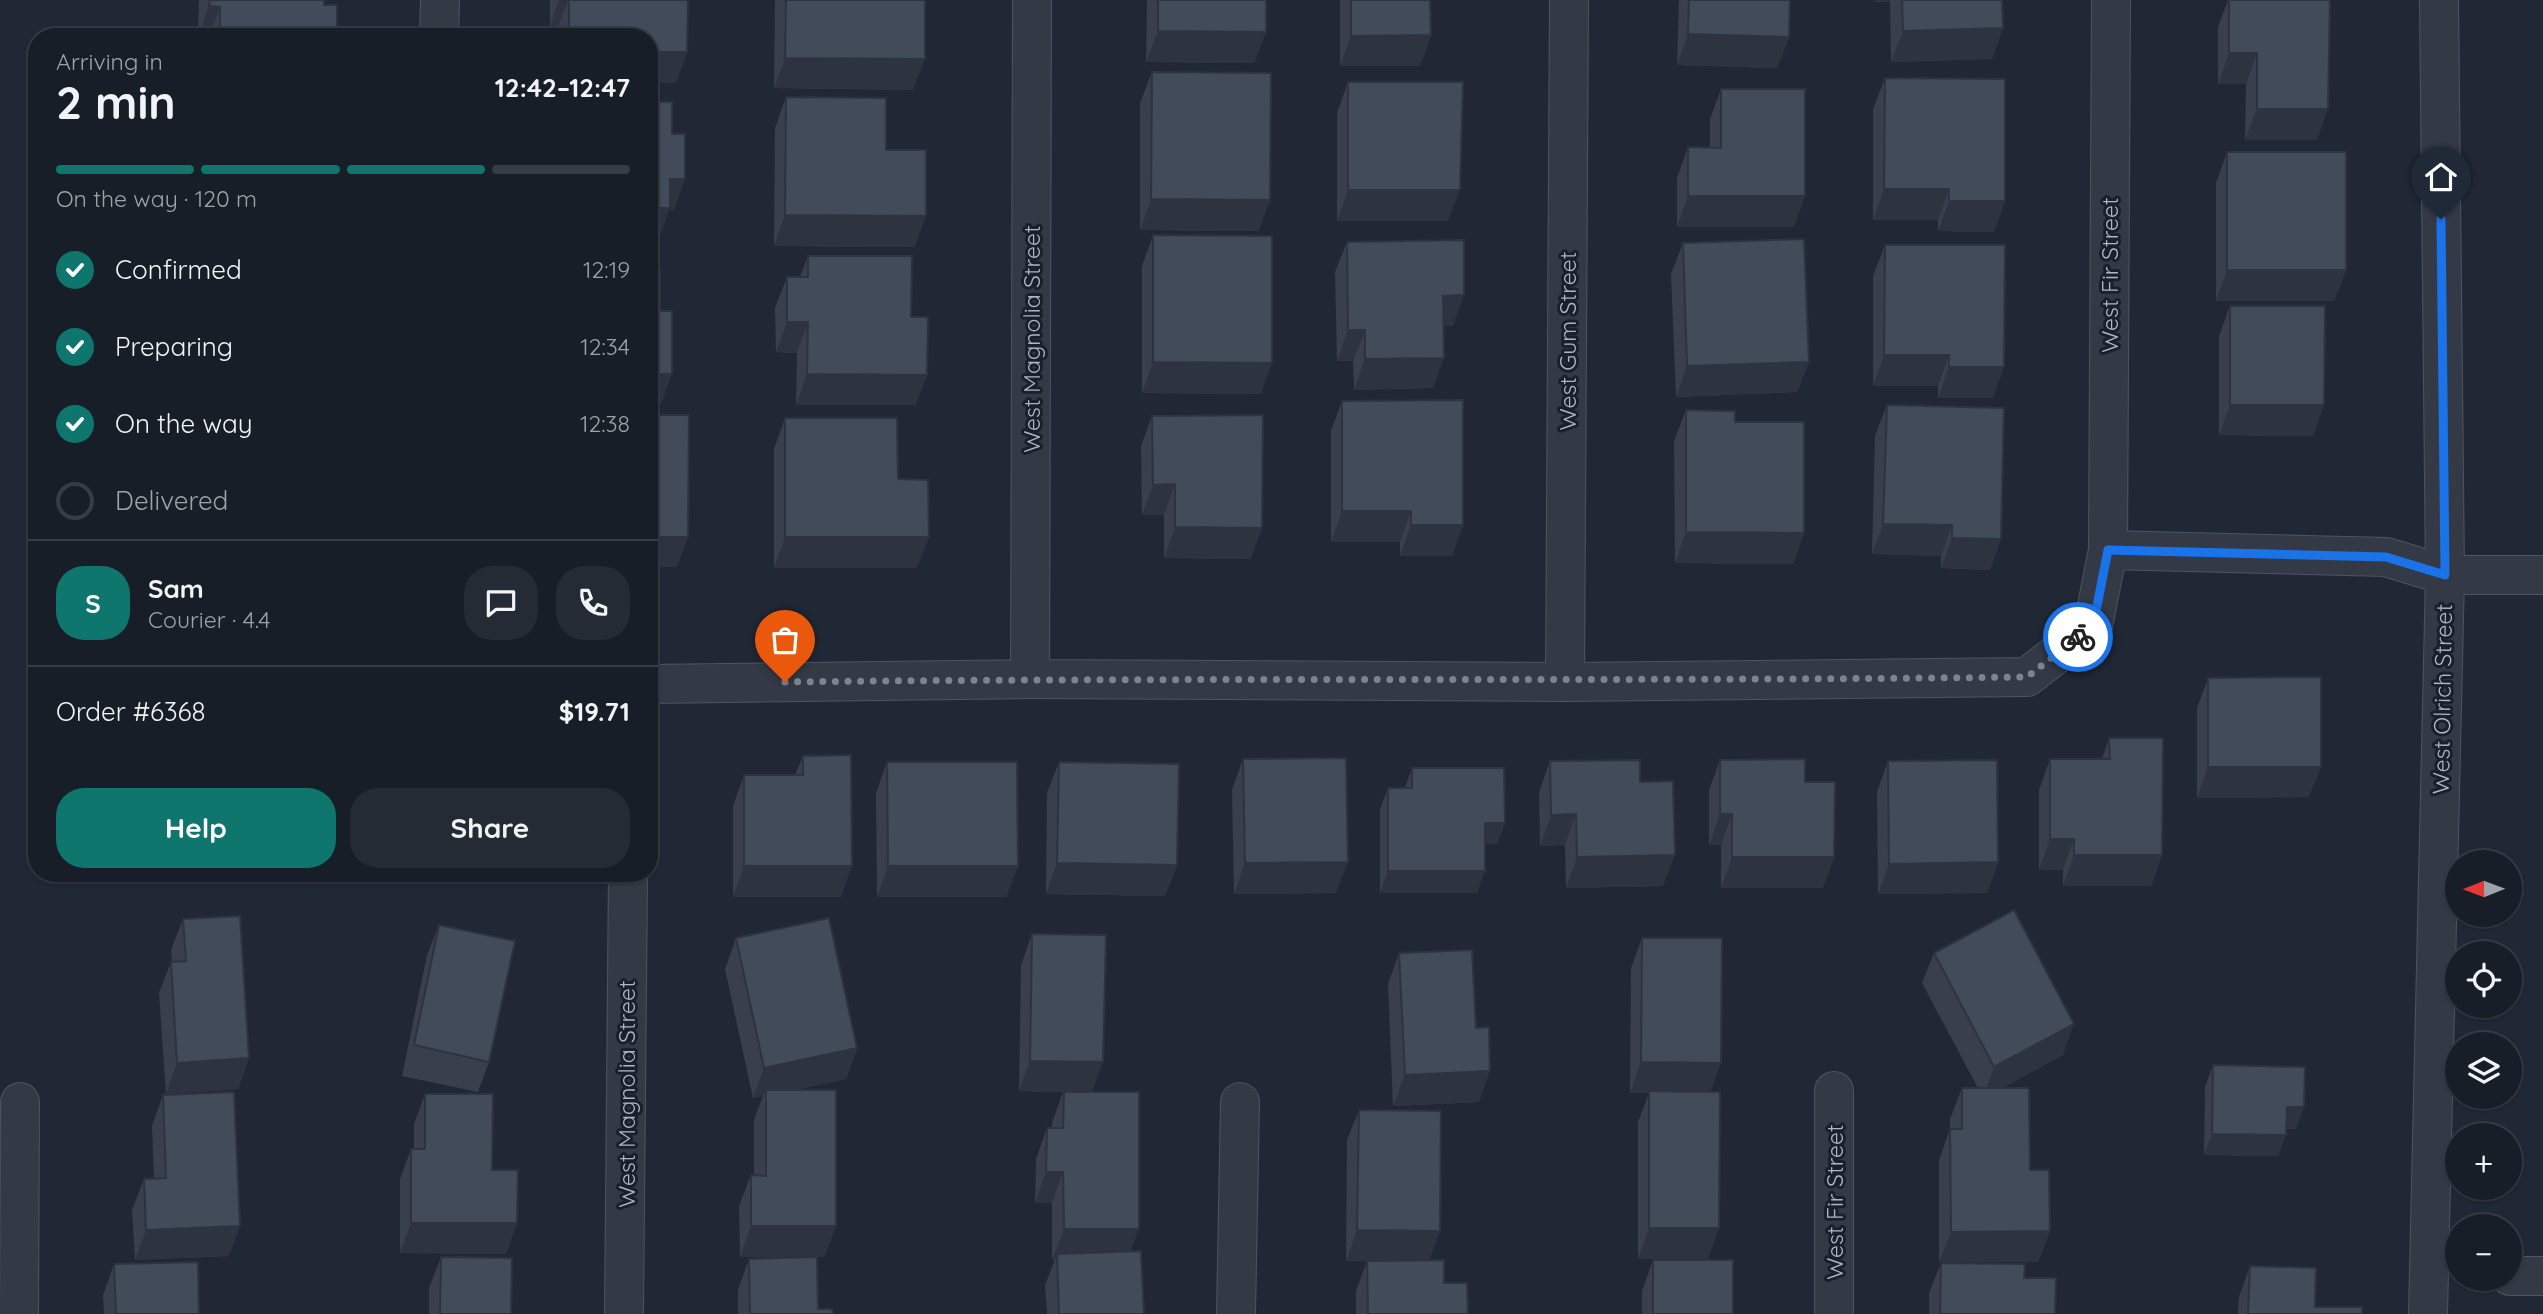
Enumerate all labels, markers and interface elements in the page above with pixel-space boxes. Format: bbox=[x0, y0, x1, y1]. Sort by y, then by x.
text: Arriving in bbox=[56, 47, 163, 76]
text: 12:42–12:47 bbox=[495, 71, 630, 104]
text: 2 min bbox=[56, 73, 176, 131]
pin bbox=[2411, 147, 2471, 219]
icon: home bbox=[2422, 158, 2460, 196]
text: On the way · 120 m bbox=[56, 184, 257, 213]
street label: West Fir Street bbox=[2095, 197, 2124, 353]
street label: West Magnolia Street bbox=[1017, 225, 1046, 453]
icon: check bbox=[56, 251, 94, 289]
street label: West Gum Street bbox=[1553, 251, 1582, 430]
text: Confirmed bbox=[115, 253, 242, 286]
text: 12:19 bbox=[583, 255, 630, 284]
icon: check bbox=[56, 328, 94, 366]
text: Preparing bbox=[115, 330, 233, 363]
text: 12:34 bbox=[580, 332, 630, 361]
icon: check bbox=[56, 405, 94, 443]
text: On the way bbox=[115, 407, 253, 440]
text: 12:38 bbox=[580, 409, 630, 438]
text: Delivered bbox=[115, 484, 228, 517]
button: chat bbox=[464, 566, 538, 640]
button: phone bbox=[556, 566, 630, 640]
text: Sam bbox=[148, 572, 204, 605]
text: S bbox=[85, 587, 101, 620]
courier bbox=[2043, 602, 2113, 672]
street label: West Olrich Street bbox=[2426, 603, 2458, 795]
text: Courier · 4.4 bbox=[148, 605, 270, 634]
pin bbox=[755, 610, 815, 682]
icon: bike bbox=[2059, 618, 2097, 656]
icon: bag bbox=[766, 621, 804, 659]
text: Order #6368 bbox=[56, 695, 206, 728]
text: $19.71 bbox=[559, 695, 630, 728]
button: Help bbox=[56, 788, 336, 868]
button: Share bbox=[350, 788, 630, 868]
north arrow bbox=[2445, 850, 2522, 928]
map controls bbox=[2445, 850, 2522, 1291]
button: locate bbox=[2445, 941, 2522, 1018]
street label: West Magnolia Street bbox=[612, 980, 641, 1208]
button: layers bbox=[2445, 1032, 2522, 1109]
button: + bbox=[2445, 1123, 2522, 1200]
street label: West Fir Street bbox=[1820, 1124, 1849, 1280]
button: − bbox=[2445, 1214, 2522, 1291]

